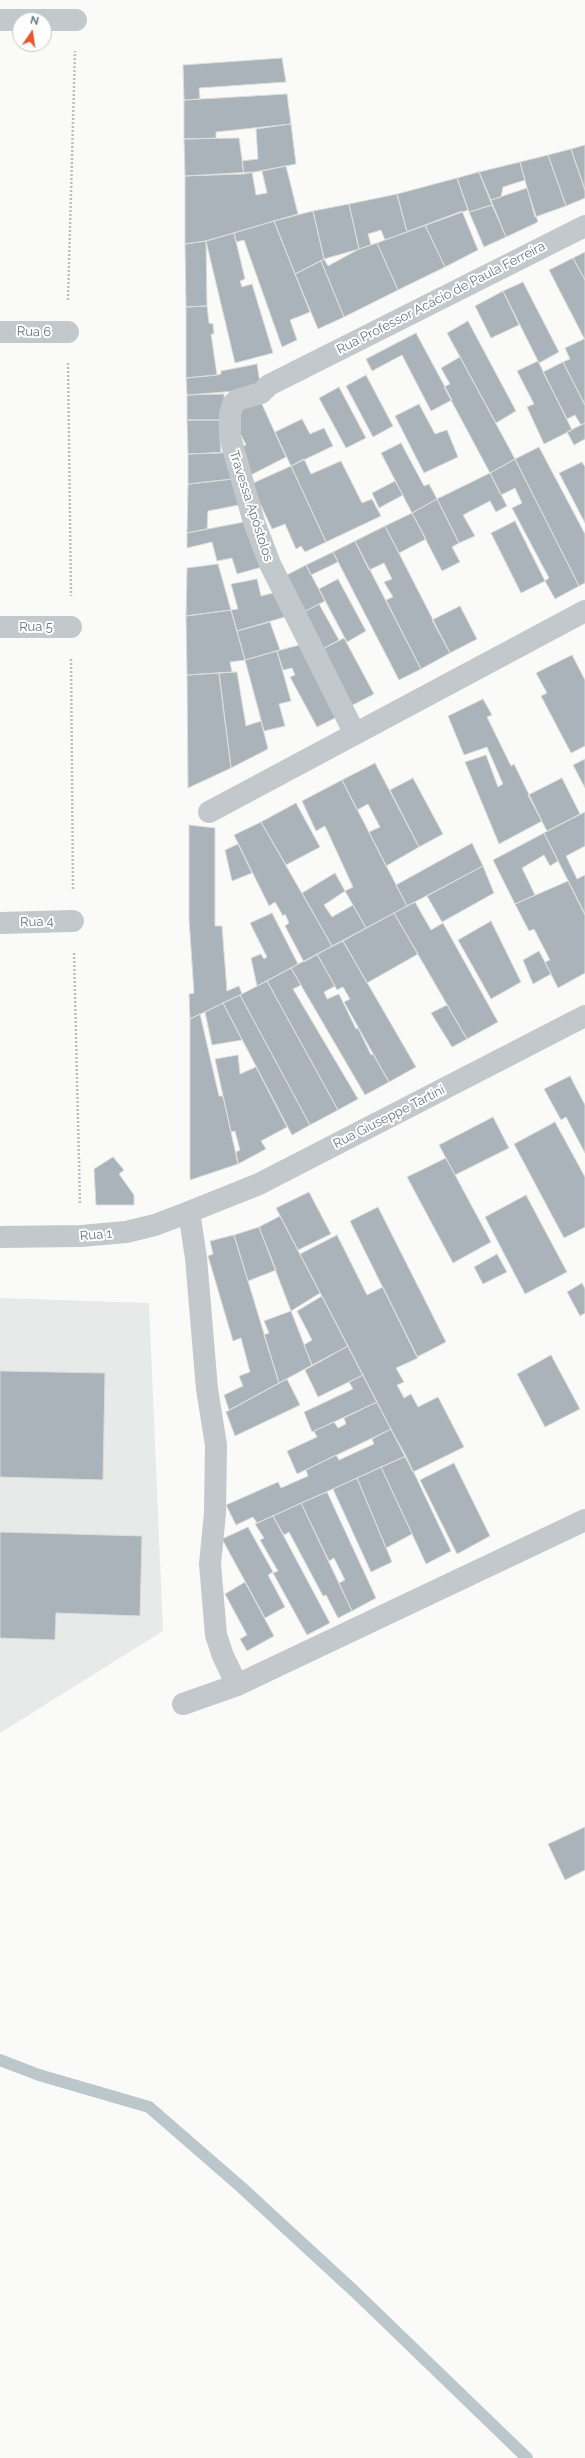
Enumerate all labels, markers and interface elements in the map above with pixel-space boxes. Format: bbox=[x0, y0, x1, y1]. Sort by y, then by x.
north arrow bbox=[12, 12, 52, 52]
text: N bbox=[29, 14, 40, 28]
street label: Rua Professor Acácio de Paula Ferreira bbox=[334, 238, 548, 358]
street label: Rua 6 bbox=[17, 324, 51, 340]
street label: Travessa Apóstolos bbox=[226, 449, 276, 563]
street label: Rua 5 bbox=[19, 619, 53, 635]
street label: Rua 4 bbox=[20, 914, 54, 930]
street label: Rua Giuseppe Tartini bbox=[331, 1082, 447, 1152]
street label: Rua 1 bbox=[79, 1226, 113, 1244]

